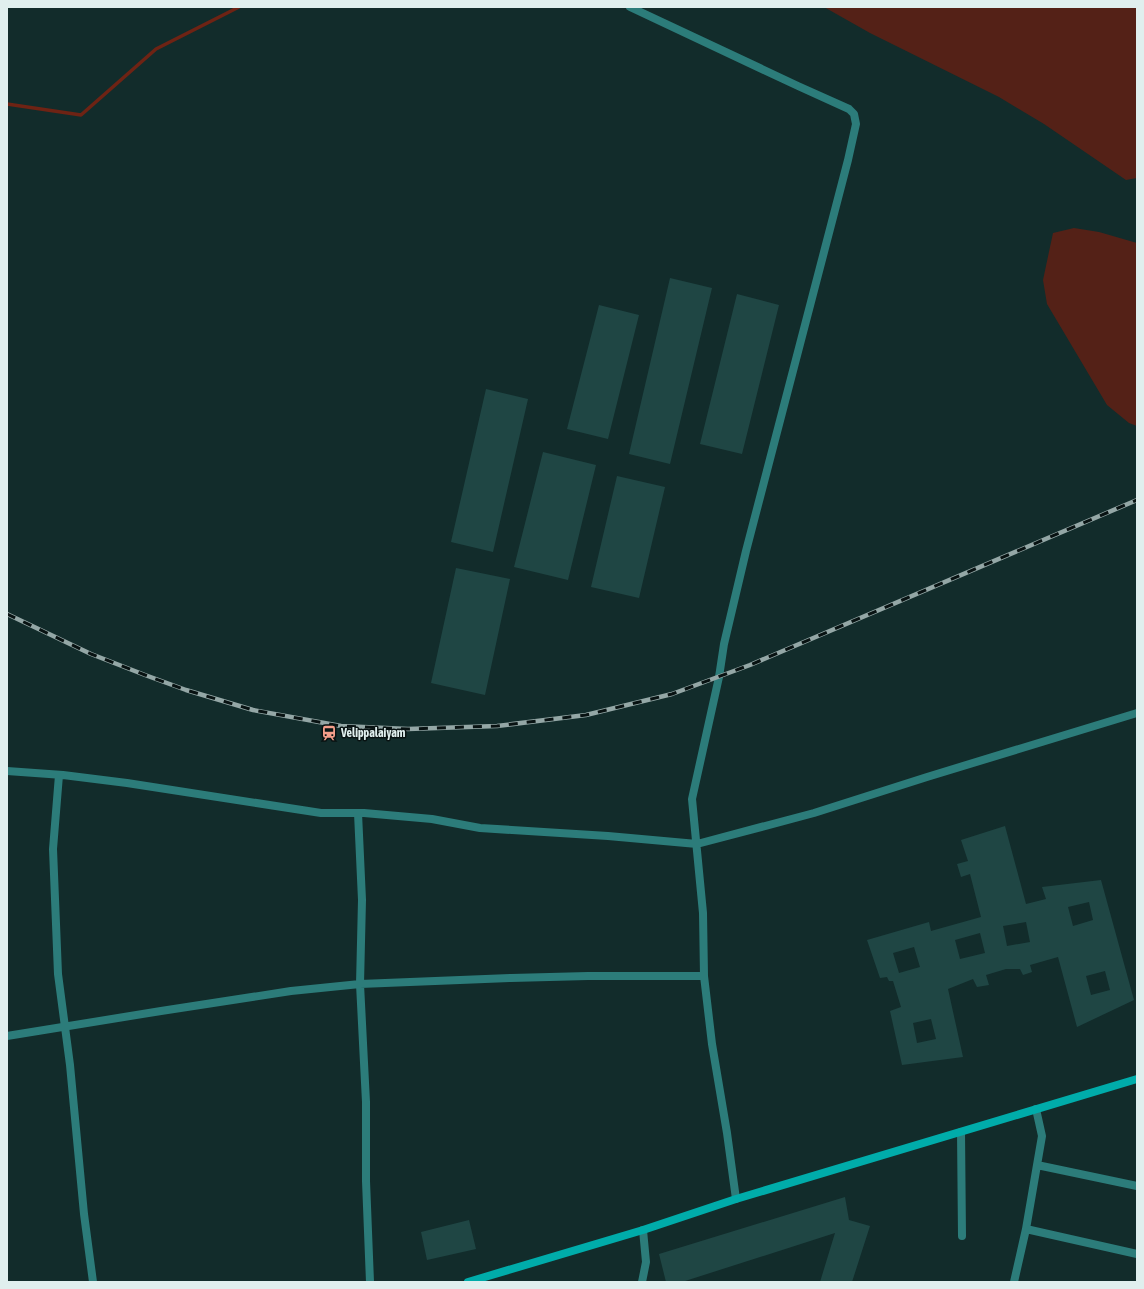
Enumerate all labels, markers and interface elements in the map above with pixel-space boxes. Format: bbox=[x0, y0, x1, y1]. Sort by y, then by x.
station icon: Velippalaiyam bbox=[320, 724, 338, 742]
place label: Velippalaiyam bbox=[340, 726, 406, 740]

